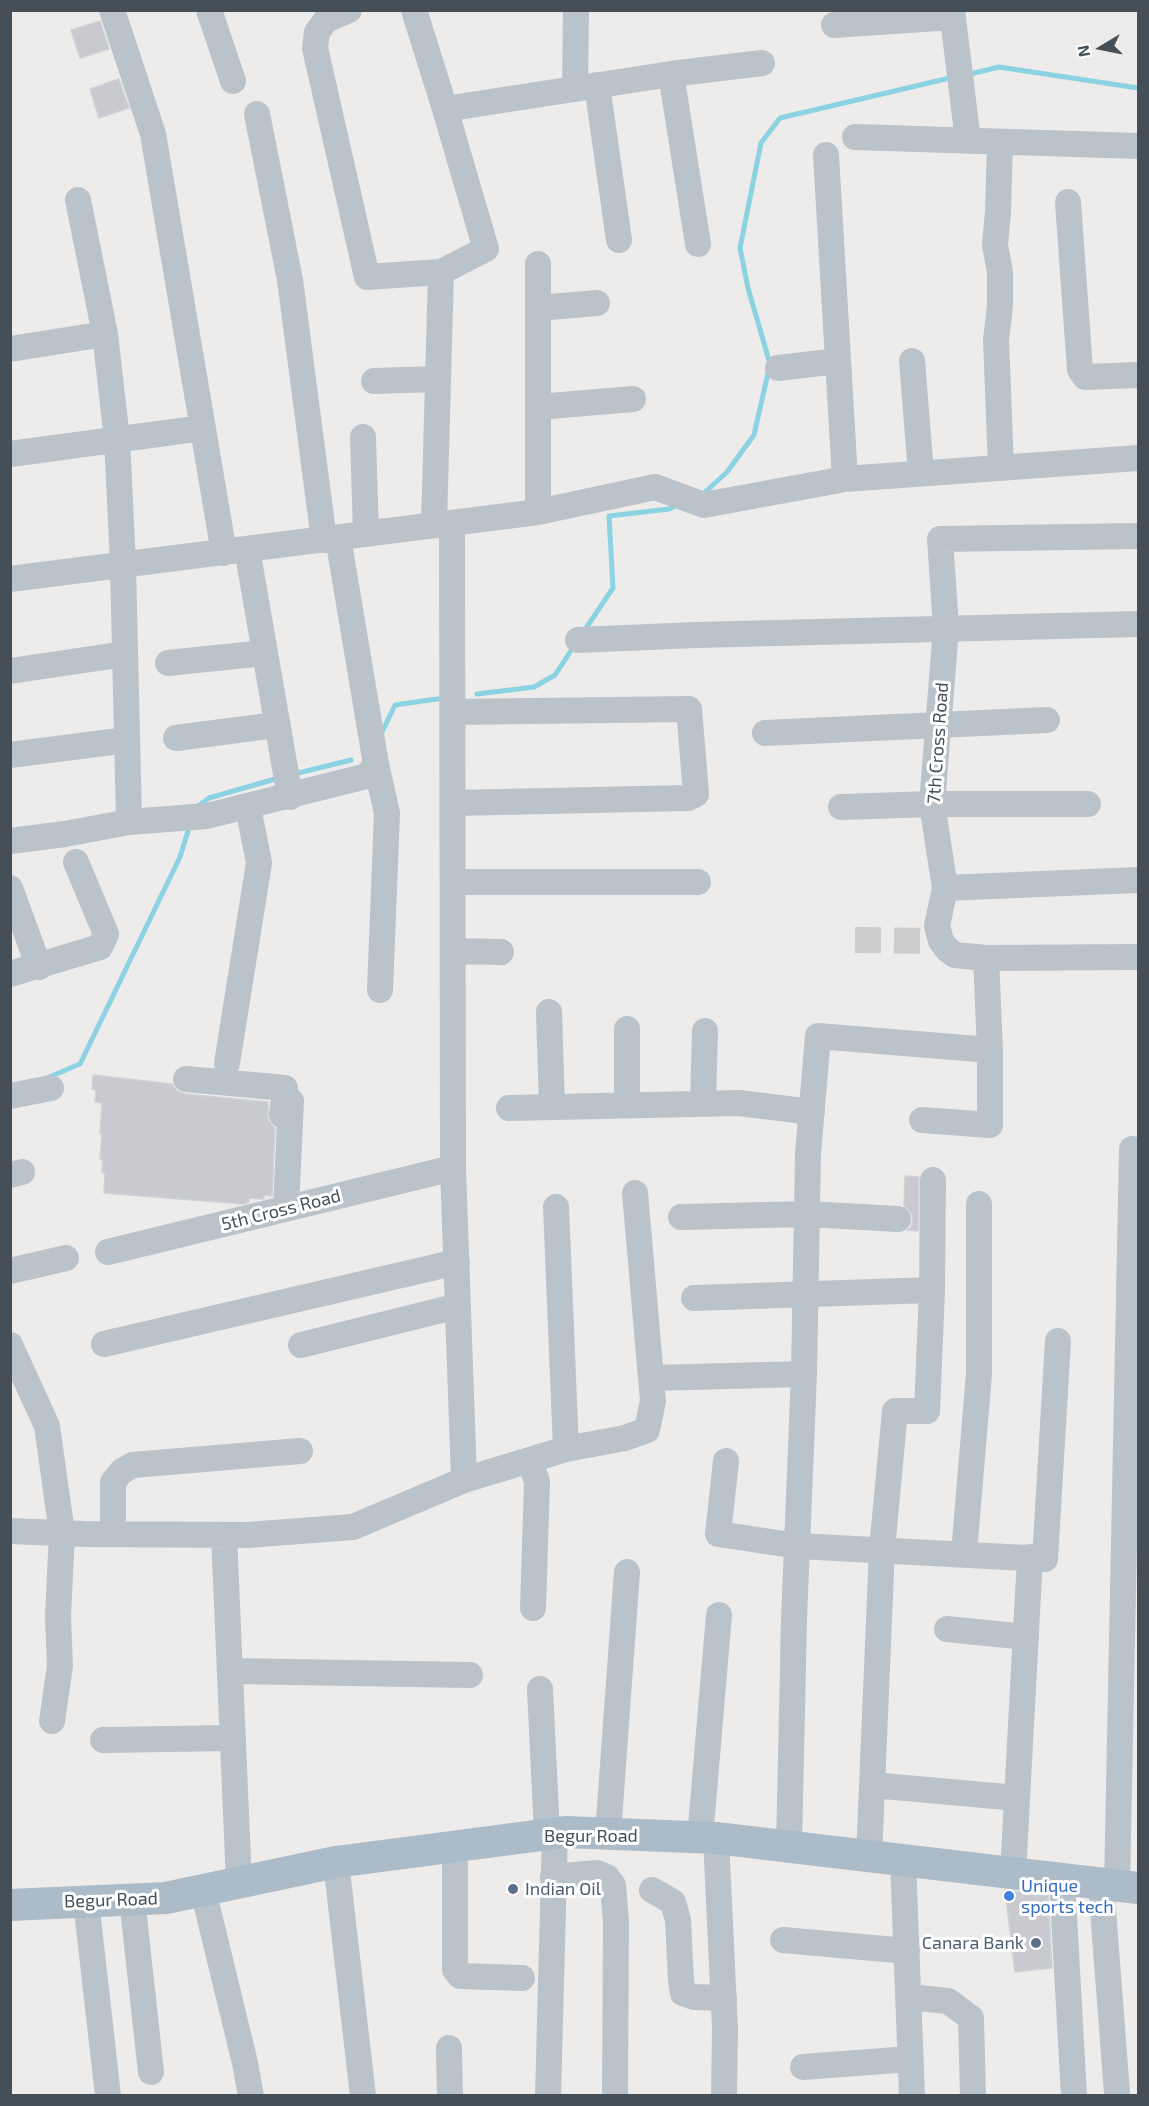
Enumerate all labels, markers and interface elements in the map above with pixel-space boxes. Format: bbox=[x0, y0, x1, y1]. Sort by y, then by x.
north arrow bbox=[1071, 18, 1131, 78]
text: N bbox=[1072, 44, 1093, 59]
street label: 7th Cross Road bbox=[923, 682, 953, 804]
street label: 5th Cross Road bbox=[219, 1185, 343, 1235]
street label: Begur Road bbox=[544, 1825, 638, 1847]
place label: Unique sports tech bbox=[1021, 1875, 1114, 1918]
place label: Indian Oil bbox=[525, 1878, 601, 1900]
marker: Indian Oil bbox=[506, 1882, 520, 1896]
street label: Begur Road bbox=[64, 1888, 158, 1912]
marker: Unique sports tech bbox=[1002, 1889, 1016, 1903]
place label: Canara Bank bbox=[922, 1932, 1024, 1954]
marker: Canara Bank bbox=[1029, 1936, 1043, 1950]

